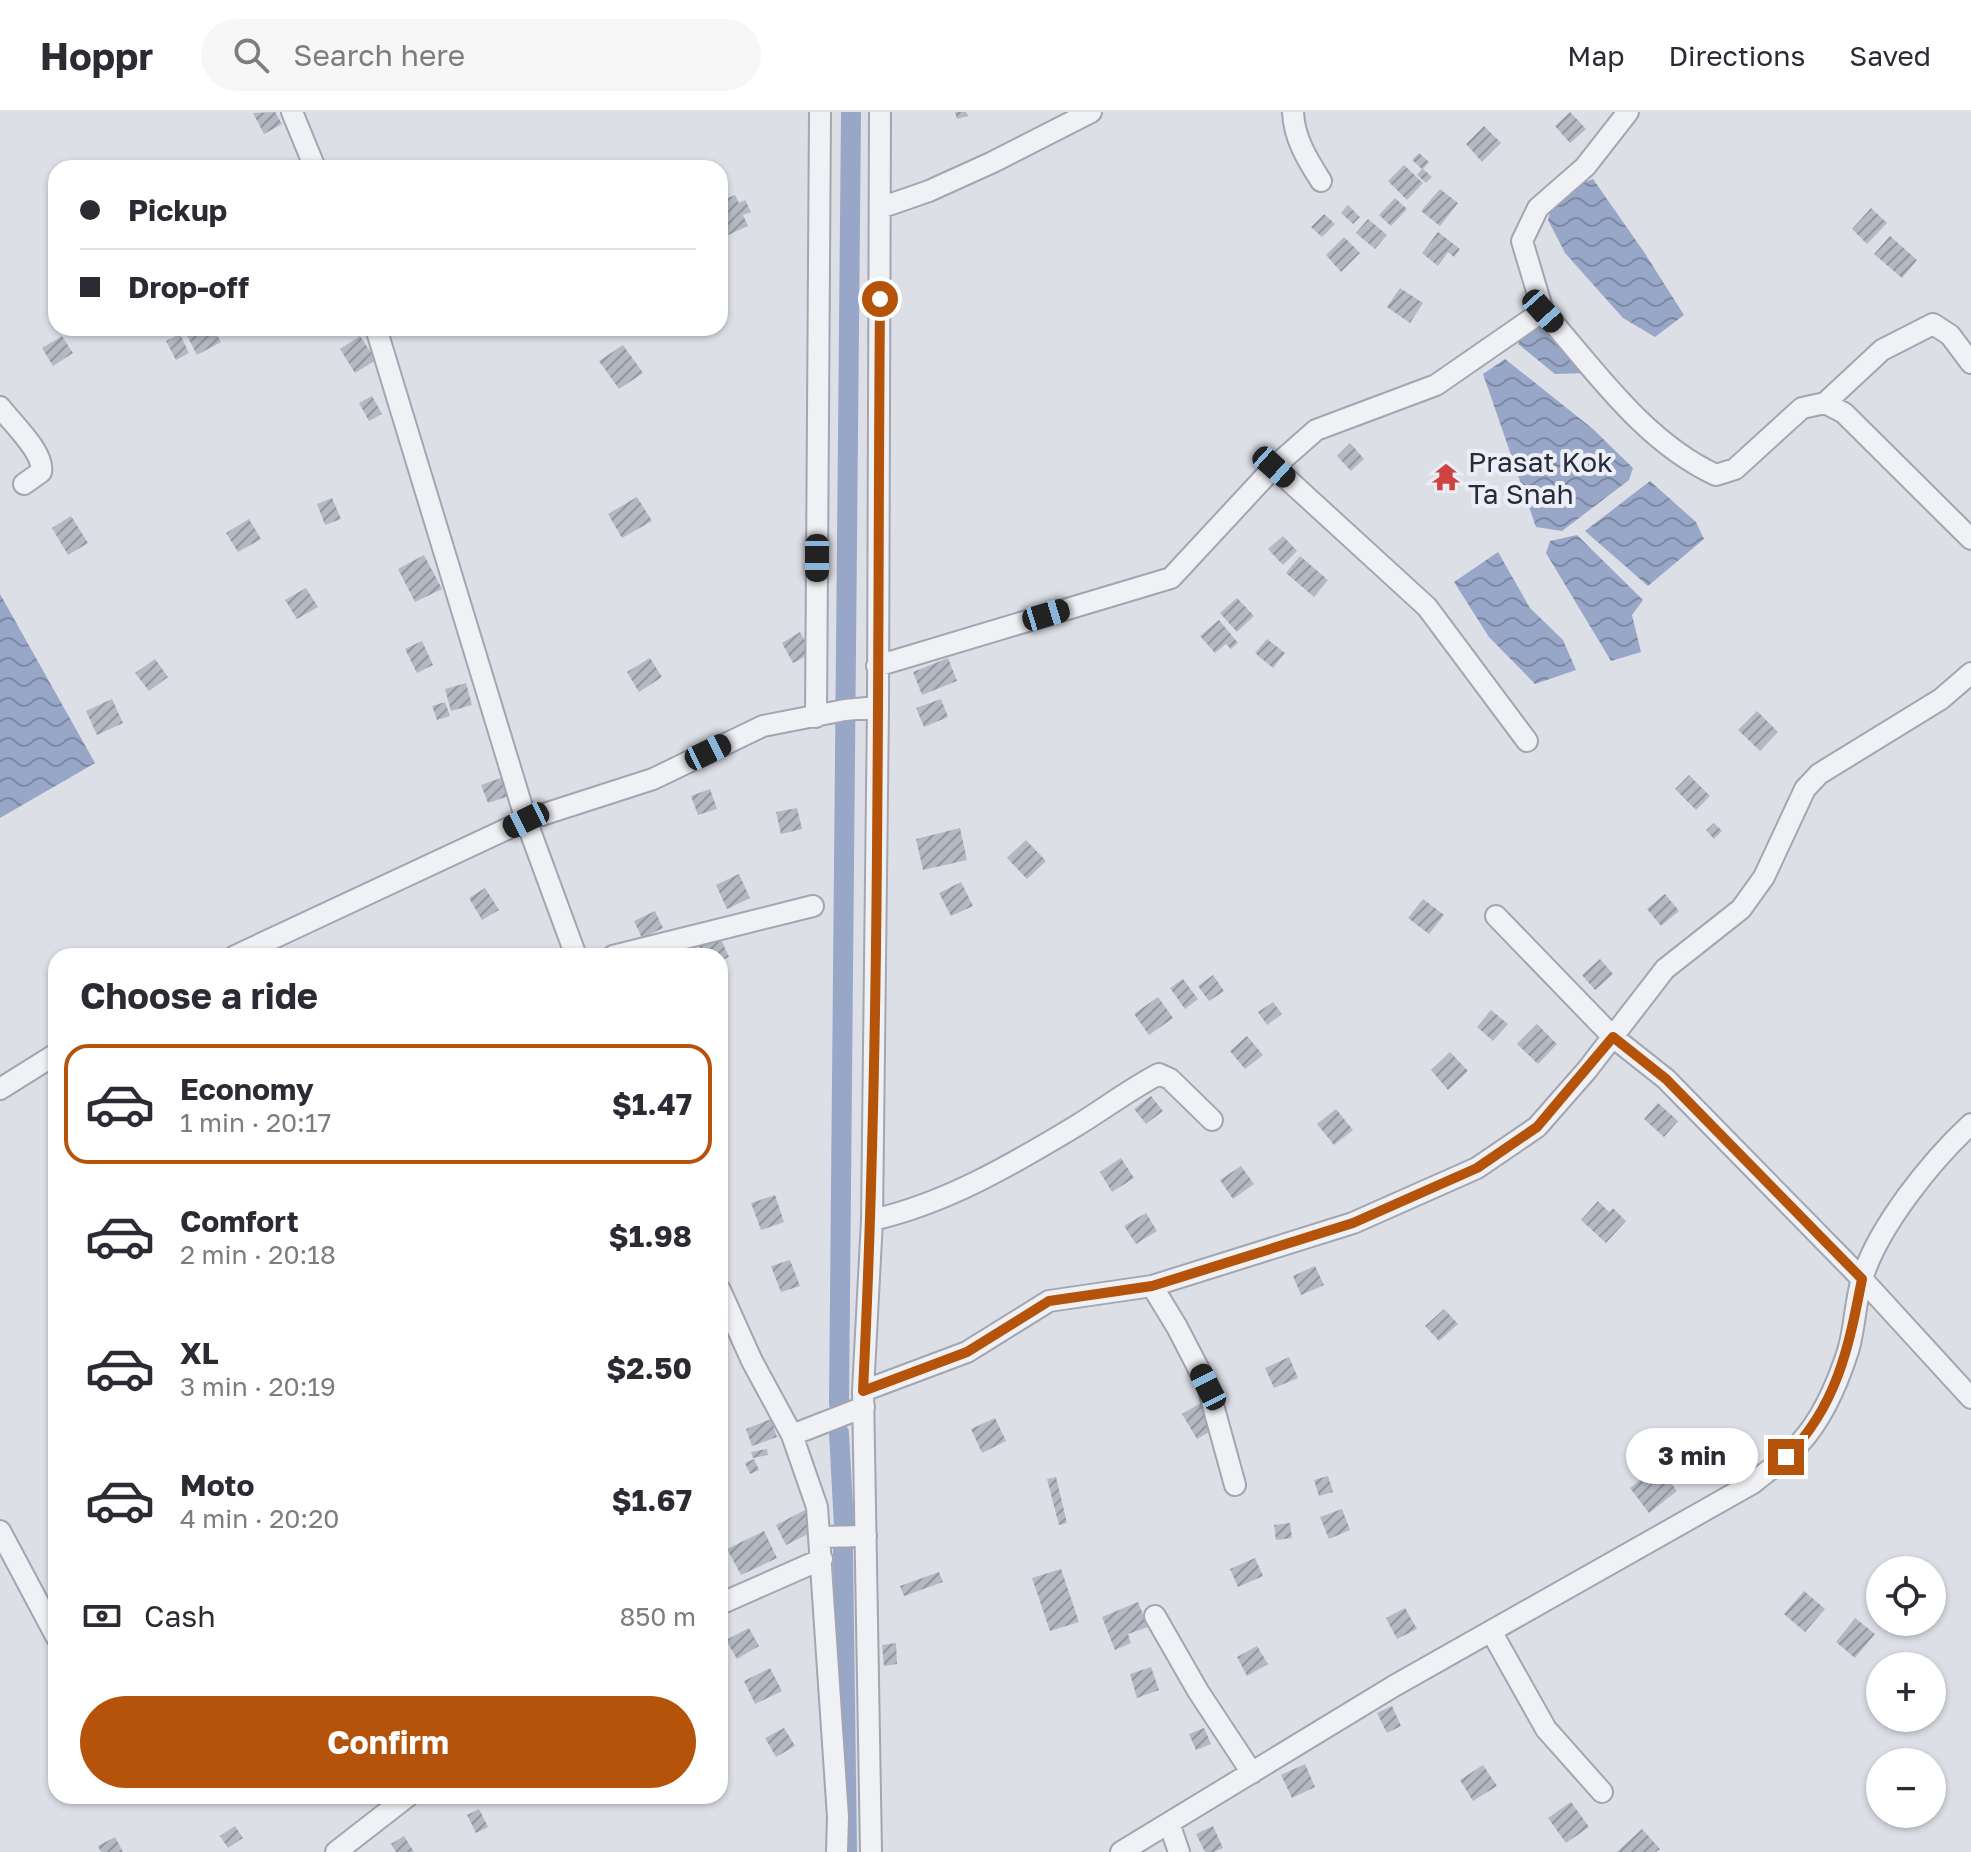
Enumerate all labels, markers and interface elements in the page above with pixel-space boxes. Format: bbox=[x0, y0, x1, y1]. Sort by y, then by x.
search box bbox=[201, 19, 761, 91]
text: Hoppr bbox=[40, 33, 153, 78]
icon: search bbox=[229, 33, 273, 77]
text: Search here bbox=[293, 37, 465, 73]
text: Map bbox=[1567, 39, 1624, 72]
text: Directions bbox=[1668, 39, 1805, 72]
text: Saved bbox=[1849, 39, 1931, 72]
text: Pickup bbox=[128, 192, 227, 228]
text: Drop-off bbox=[128, 269, 249, 305]
route start bbox=[862, 281, 898, 317]
car bbox=[1518, 285, 1568, 337]
car bbox=[1248, 442, 1300, 492]
place label: Prasat Kok Ta Snah bbox=[1468, 445, 1613, 510]
temple icon: Prasat Kok Ta Snah bbox=[1431, 462, 1461, 492]
car bbox=[805, 534, 829, 582]
car bbox=[1020, 597, 1072, 633]
car bbox=[681, 731, 735, 773]
car bbox=[499, 799, 553, 841]
text: Choose a ride bbox=[80, 974, 318, 1017]
icon: car bbox=[84, 1068, 156, 1140]
text: Economy bbox=[180, 1071, 314, 1107]
text: $1.47 bbox=[612, 1086, 692, 1122]
text: 1 min · 20:17 bbox=[180, 1107, 331, 1138]
icon: car bbox=[84, 1200, 156, 1272]
text: Comfort bbox=[180, 1203, 299, 1239]
text: $1.98 bbox=[609, 1218, 692, 1254]
text: 2 min · 20:18 bbox=[180, 1239, 336, 1270]
icon: car bbox=[84, 1332, 156, 1404]
text: XL bbox=[180, 1335, 219, 1371]
text: $2.50 bbox=[606, 1350, 692, 1386]
car bbox=[1186, 1360, 1230, 1414]
text: 3 min · 20:19 bbox=[180, 1371, 336, 1402]
callout: 3 min bbox=[1626, 1429, 1758, 1485]
route end bbox=[1768, 1439, 1804, 1475]
text: 3 min bbox=[1658, 1440, 1726, 1471]
icon: car bbox=[84, 1464, 156, 1536]
text: Moto bbox=[180, 1467, 255, 1503]
text: $1.67 bbox=[611, 1482, 692, 1518]
text: 4 min · 20:20 bbox=[180, 1503, 339, 1534]
map controls bbox=[1866, 1556, 1946, 1828]
button: locate bbox=[1866, 1556, 1946, 1636]
icon: cash bbox=[80, 1594, 124, 1638]
text: Cash bbox=[144, 1598, 216, 1634]
text: 850 m bbox=[619, 1601, 696, 1632]
button: + bbox=[1866, 1652, 1946, 1732]
button: Confirm bbox=[80, 1696, 696, 1788]
button: − bbox=[1866, 1748, 1946, 1828]

